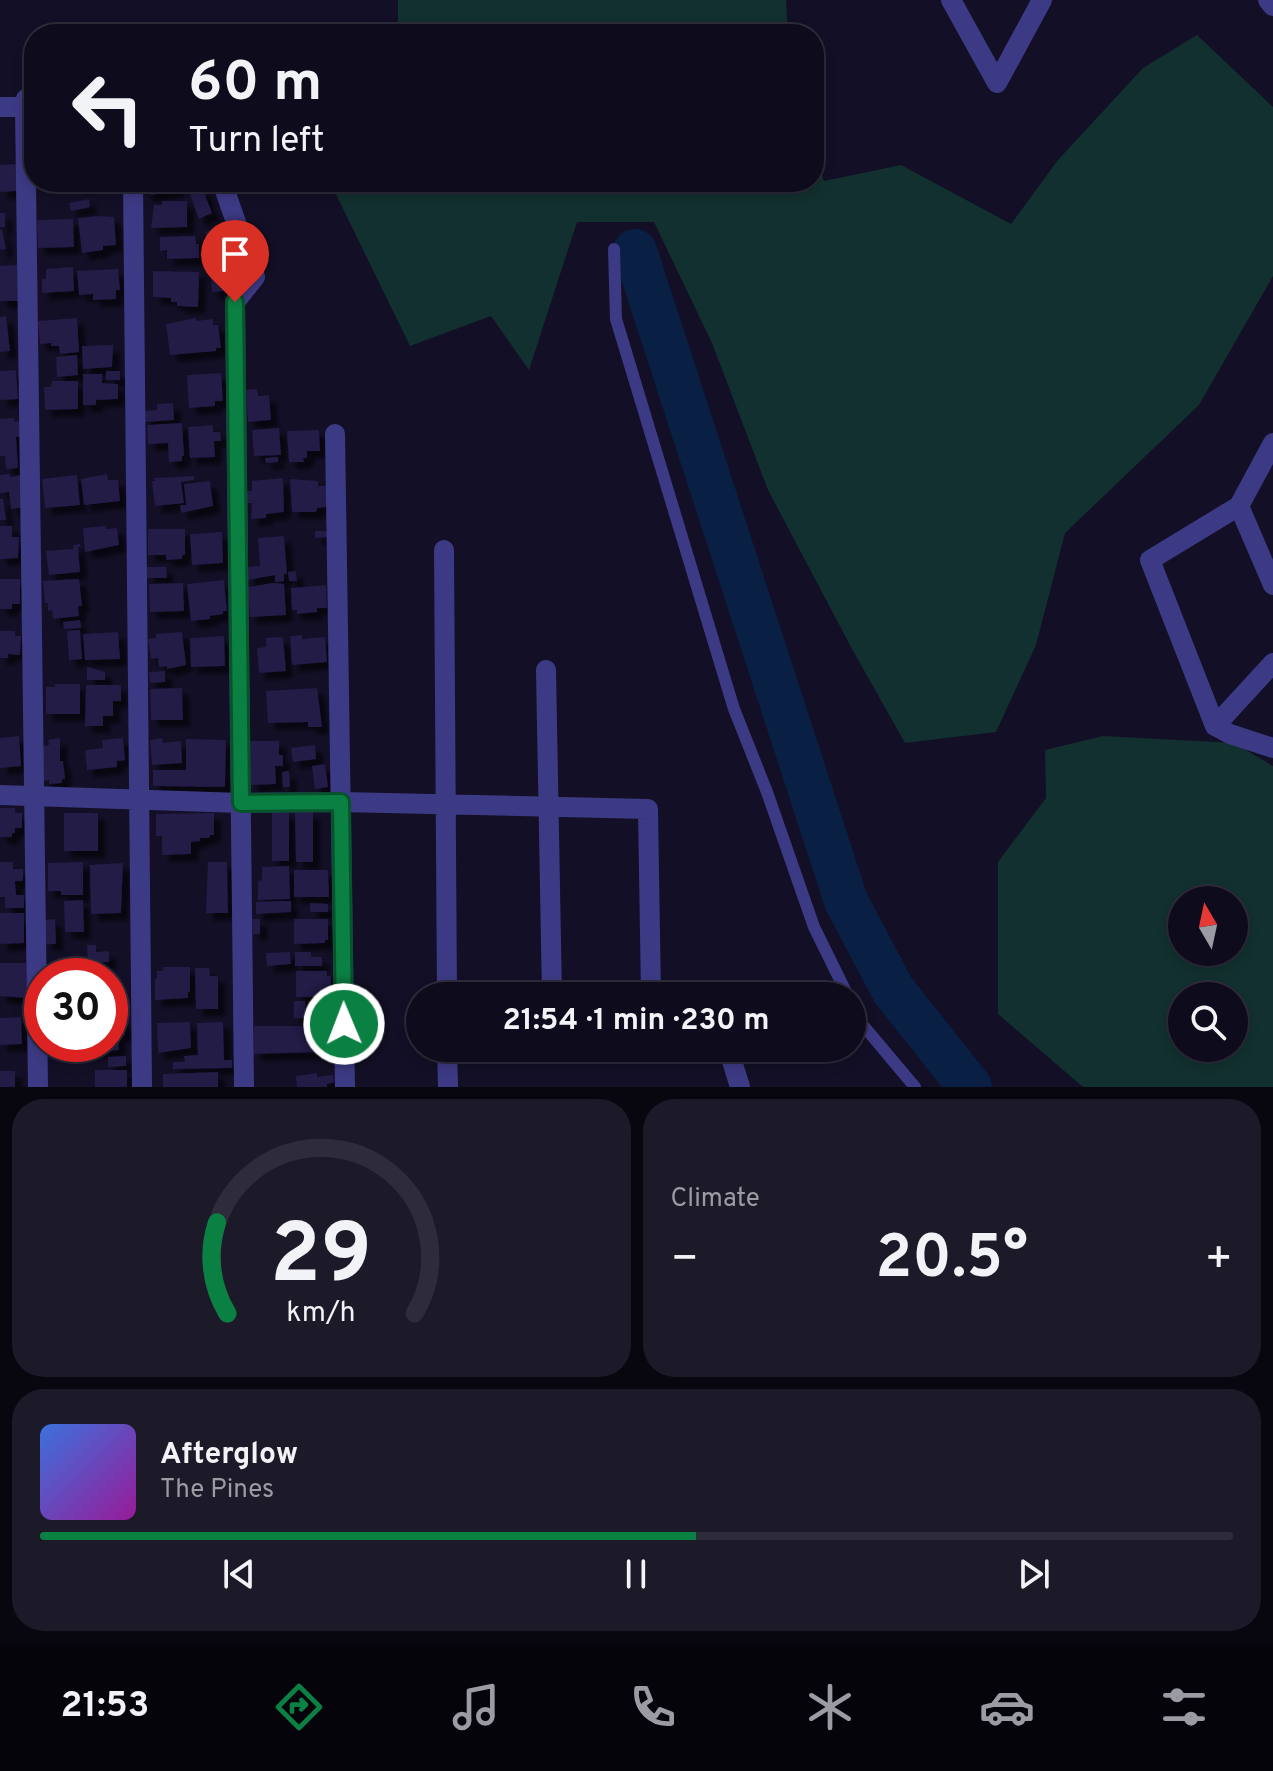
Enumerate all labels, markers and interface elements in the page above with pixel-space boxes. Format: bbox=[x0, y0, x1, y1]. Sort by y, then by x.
text: 60 m bbox=[188, 50, 322, 120]
icon: left bbox=[56, 56, 160, 160]
text: Turn left bbox=[188, 119, 325, 165]
pin bbox=[201, 220, 269, 302]
icon: arrive bbox=[213, 232, 257, 276]
north arrow bbox=[1168, 886, 1248, 966]
map controls bbox=[1168, 886, 1248, 1062]
speed limit sign: 30 bbox=[24, 958, 128, 1062]
position arrow bbox=[302, 982, 386, 1066]
button: search bbox=[1168, 982, 1248, 1062]
text: 21:54 · 1 min · 230 m bbox=[502, 1003, 770, 1040]
text: Climate bbox=[671, 1183, 760, 1216]
text: 29 bbox=[270, 1207, 372, 1312]
text: 20.5° bbox=[876, 1223, 1028, 1299]
text: − bbox=[671, 1233, 699, 1289]
text: + bbox=[1205, 1233, 1233, 1289]
text: km/h bbox=[287, 1296, 356, 1332]
text: Afterglow bbox=[160, 1437, 298, 1474]
text: The Pines bbox=[160, 1474, 274, 1507]
icon: previous bbox=[217, 1552, 261, 1596]
icon: pause bbox=[614, 1552, 658, 1596]
icon: next bbox=[1012, 1552, 1056, 1596]
icon: directions bbox=[271, 1679, 327, 1735]
icon: music bbox=[448, 1679, 504, 1735]
icon: phone bbox=[625, 1679, 681, 1735]
icon: climate bbox=[802, 1679, 858, 1735]
icon: car bbox=[979, 1679, 1035, 1735]
icon: filters bbox=[1156, 1679, 1212, 1735]
text: 21:53 bbox=[61, 1684, 149, 1730]

